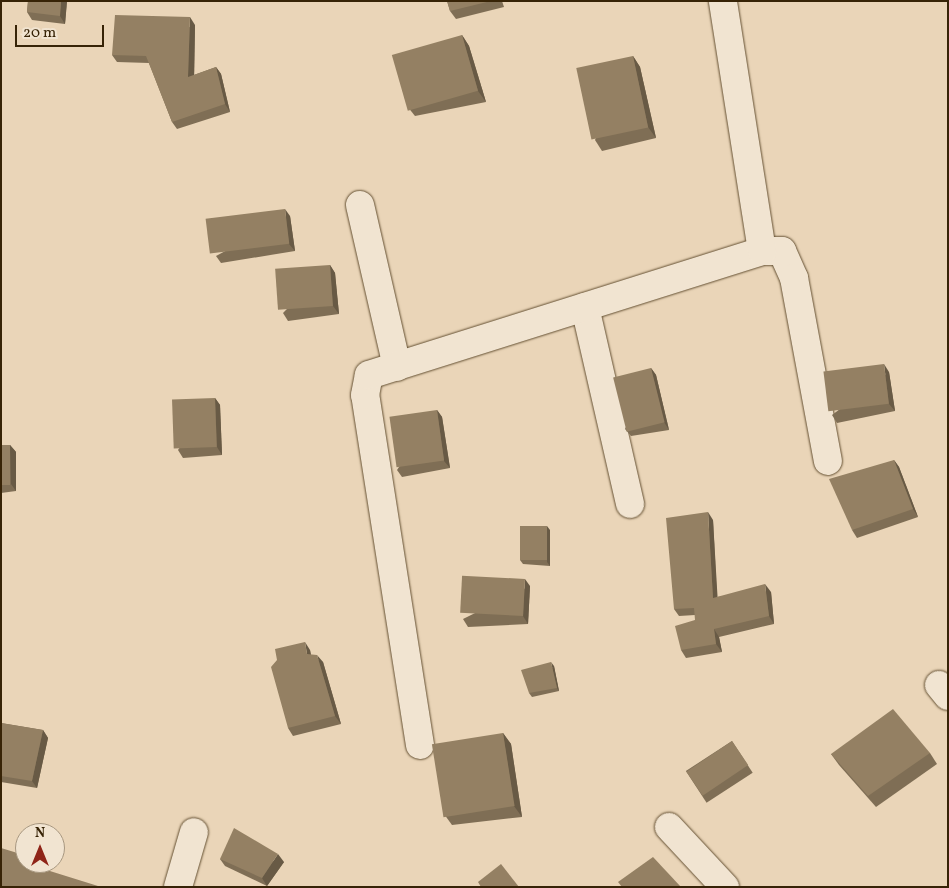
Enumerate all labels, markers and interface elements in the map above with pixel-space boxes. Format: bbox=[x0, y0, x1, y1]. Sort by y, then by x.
scale bar bbox=[18, 15, 106, 47]
text: 20 m bbox=[23, 23, 56, 44]
north arrow bbox=[15, 823, 65, 873]
text: N bbox=[35, 824, 45, 843]

